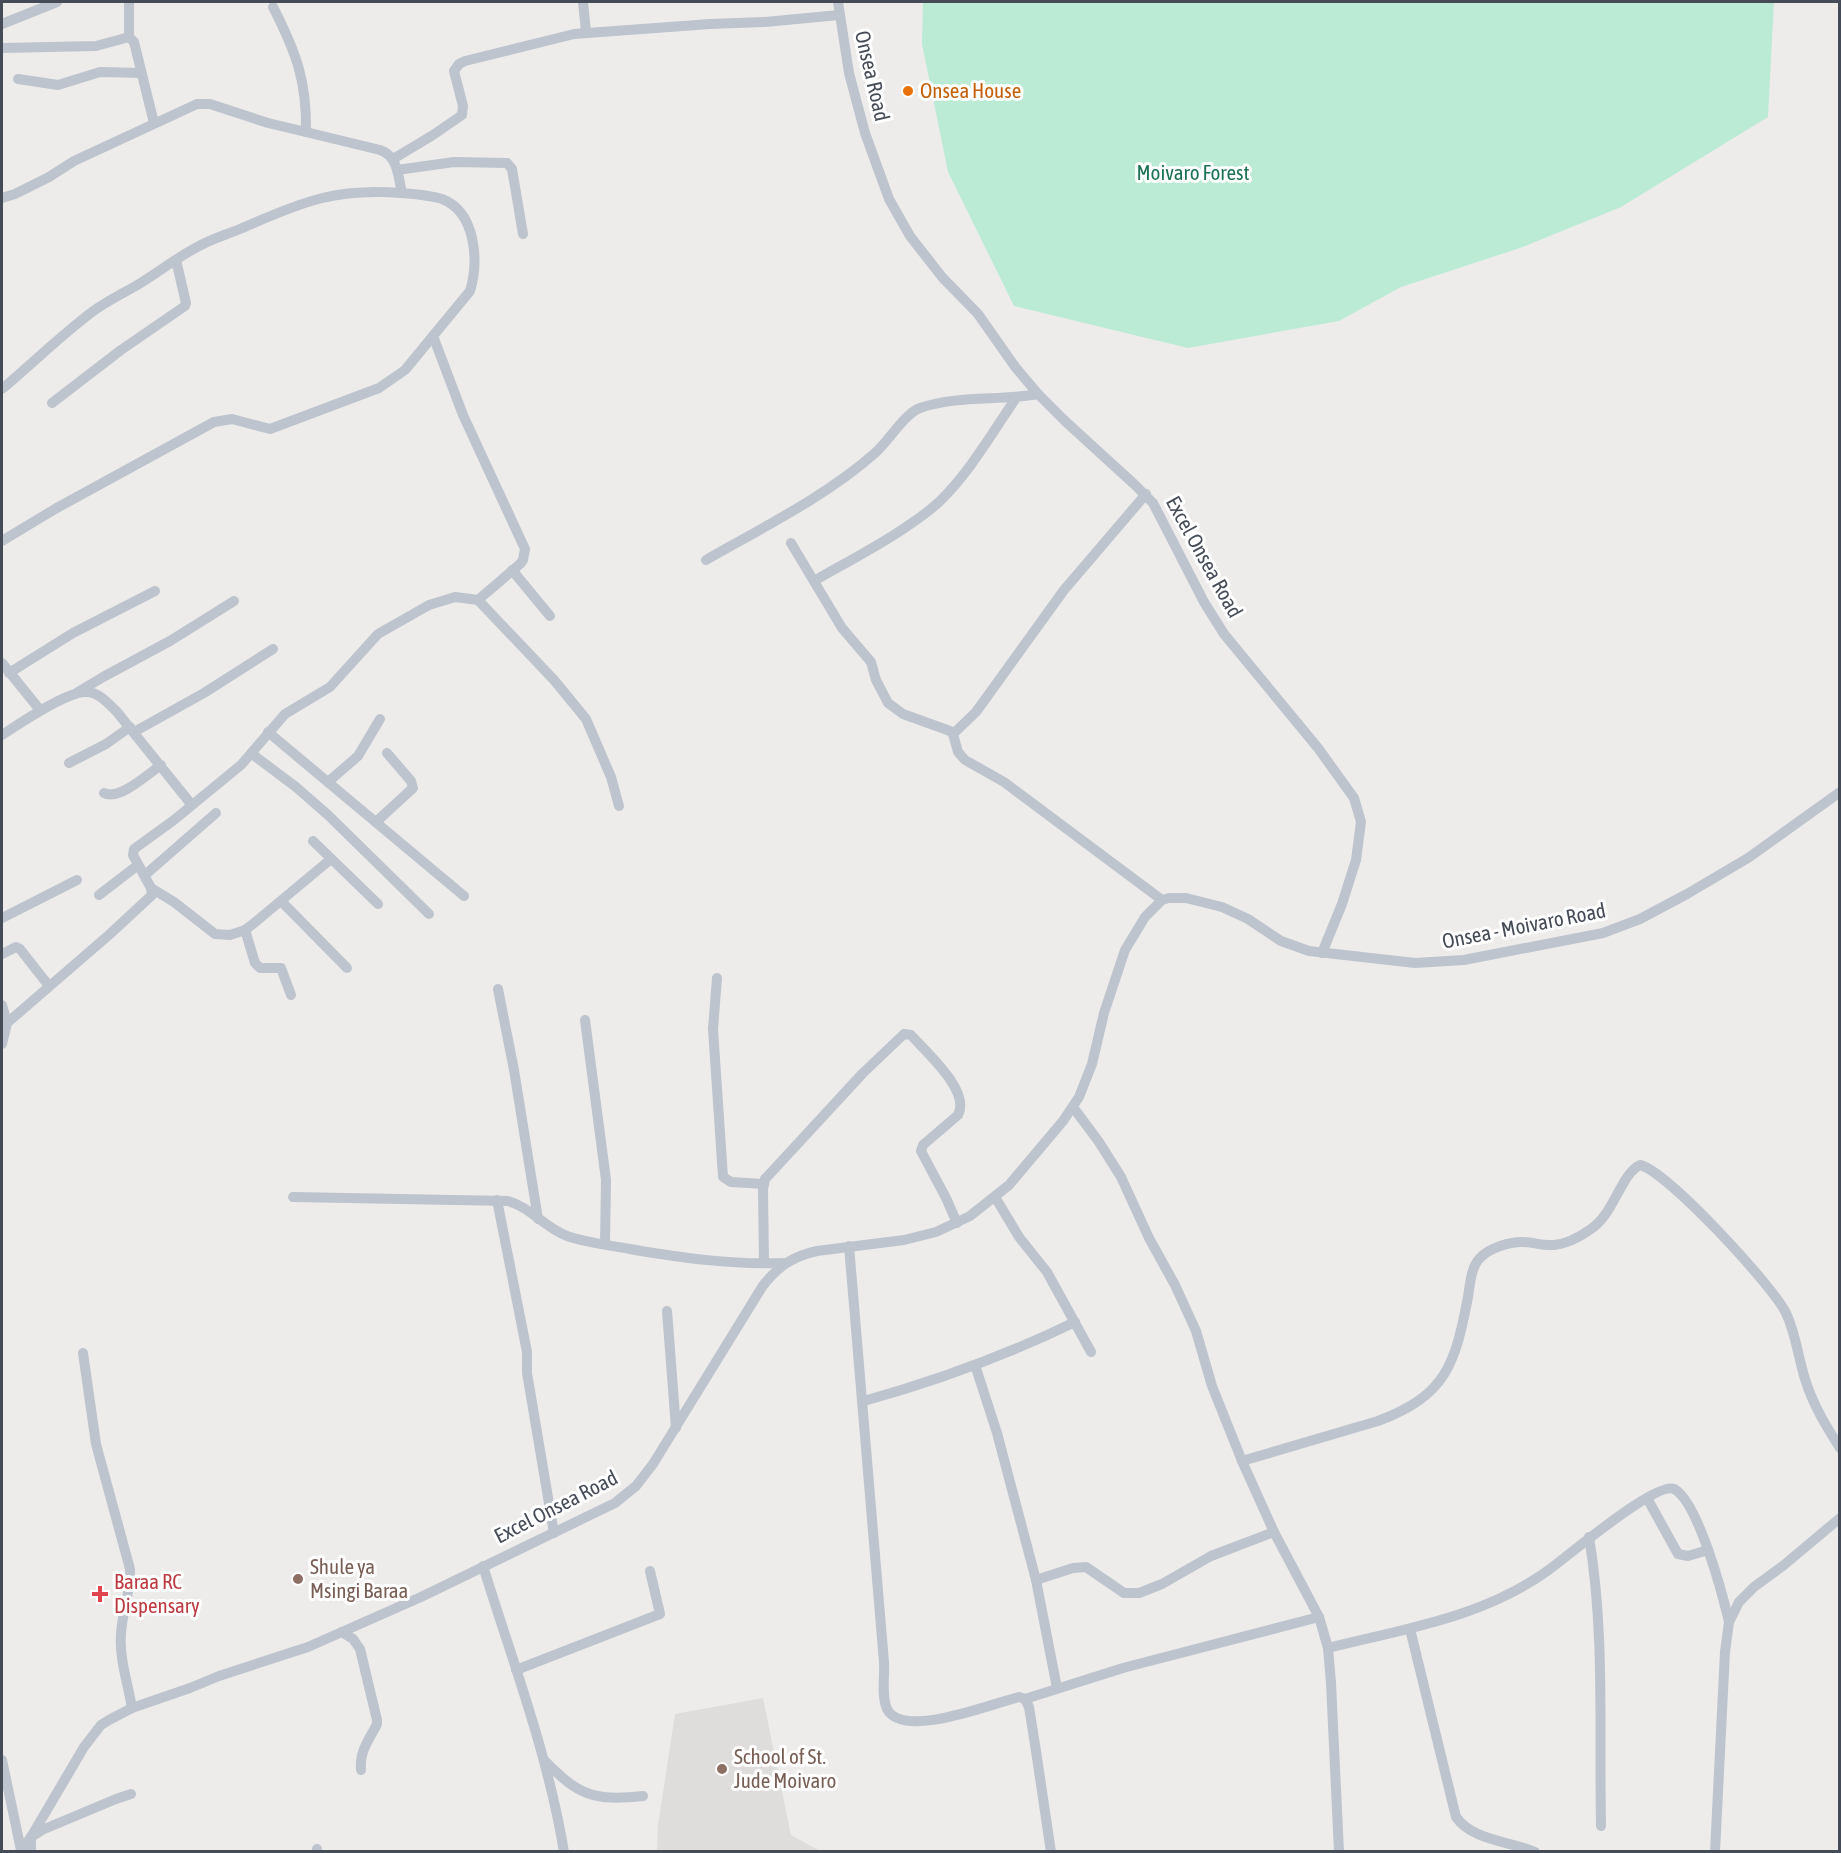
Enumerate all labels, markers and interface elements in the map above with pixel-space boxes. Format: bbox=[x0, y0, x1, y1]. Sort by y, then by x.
street label: Onsea Road bbox=[851, 28, 895, 123]
place label: Onsea House bbox=[920, 78, 1021, 102]
marker: Onsea House bbox=[901, 84, 915, 98]
park label: Moivaro Forest bbox=[1136, 160, 1250, 184]
street label: Excel Onsea Road bbox=[1162, 492, 1248, 621]
street label: Onsea - Moivaro Road bbox=[1440, 897, 1608, 953]
street label: Excel Onsea Road bbox=[490, 1465, 621, 1547]
place label: Shule ya Msingi Baraa bbox=[310, 1554, 408, 1602]
place label: Baraa RC Dispensary bbox=[114, 1569, 200, 1617]
marker: Shule ya Msingi Baraa bbox=[291, 1572, 305, 1586]
marker: Baraa RC Dispensary bbox=[91, 1585, 109, 1603]
place label: School of St. Jude Moivaro bbox=[734, 1744, 836, 1792]
marker: School of St. Jude Moivaro bbox=[715, 1762, 729, 1776]

